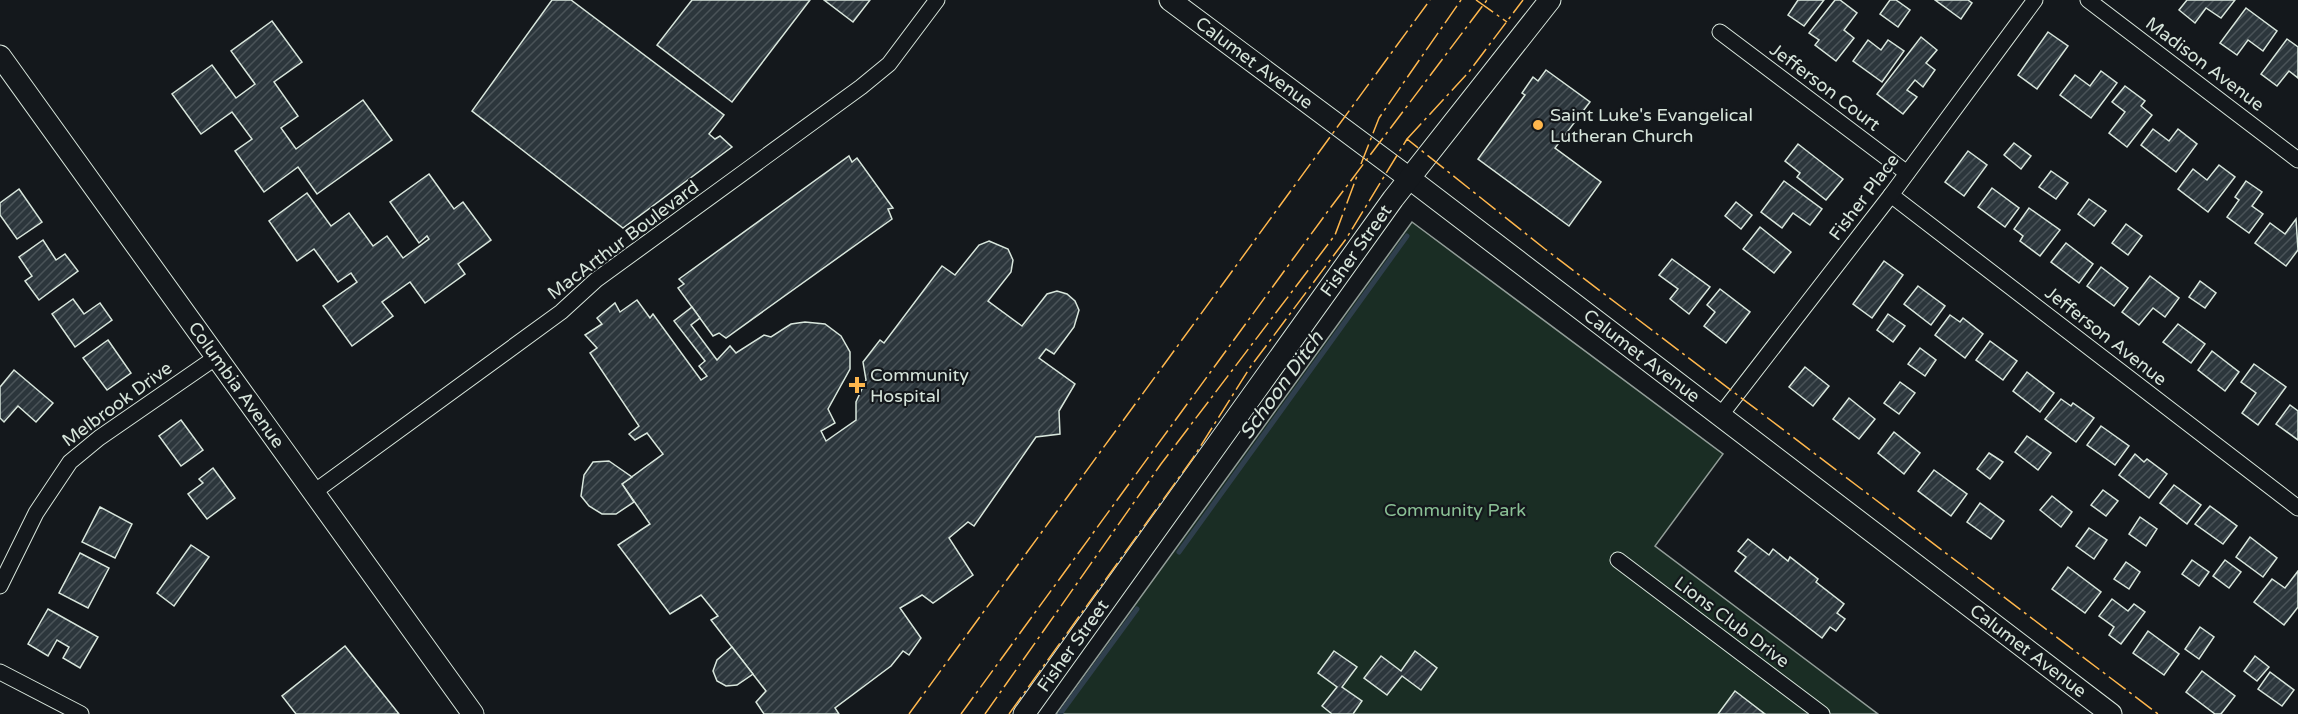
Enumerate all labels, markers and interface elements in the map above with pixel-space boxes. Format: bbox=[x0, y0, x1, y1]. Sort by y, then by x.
street label: Calumet Avenue bbox=[1191, 12, 1317, 114]
street label: Madison Avenue bbox=[2141, 12, 2269, 116]
street label: Jefferson Court bbox=[1766, 38, 1885, 136]
place label: Saint Luke's Evangelical Lutheran Church bbox=[1550, 104, 1753, 147]
marker: Saint Luke's Evangelical Lutheran Church bbox=[1531, 118, 1545, 132]
street label: Fisher Place bbox=[1824, 149, 1904, 245]
street label: MacArthur Boulevard bbox=[543, 176, 703, 304]
street label: Fisher Street bbox=[1316, 200, 1396, 301]
street label: Jefferson Avenue bbox=[2041, 282, 2171, 390]
street label: Calumet Avenue bbox=[1579, 304, 1705, 407]
street label: Columbia Avenue bbox=[184, 317, 289, 452]
water label: Schoon Ditch bbox=[1235, 326, 1329, 444]
street label: Melbrook Drive bbox=[58, 357, 176, 451]
place label: Community Hospital bbox=[870, 364, 969, 407]
marker: Community Hospital bbox=[848, 376, 866, 394]
park label: Community Park bbox=[1384, 499, 1526, 521]
street label: Lions Club Drive bbox=[1670, 572, 1794, 672]
street label: Fisher Street bbox=[1032, 595, 1113, 696]
street label: Calumet Avenue bbox=[1965, 599, 2091, 702]

